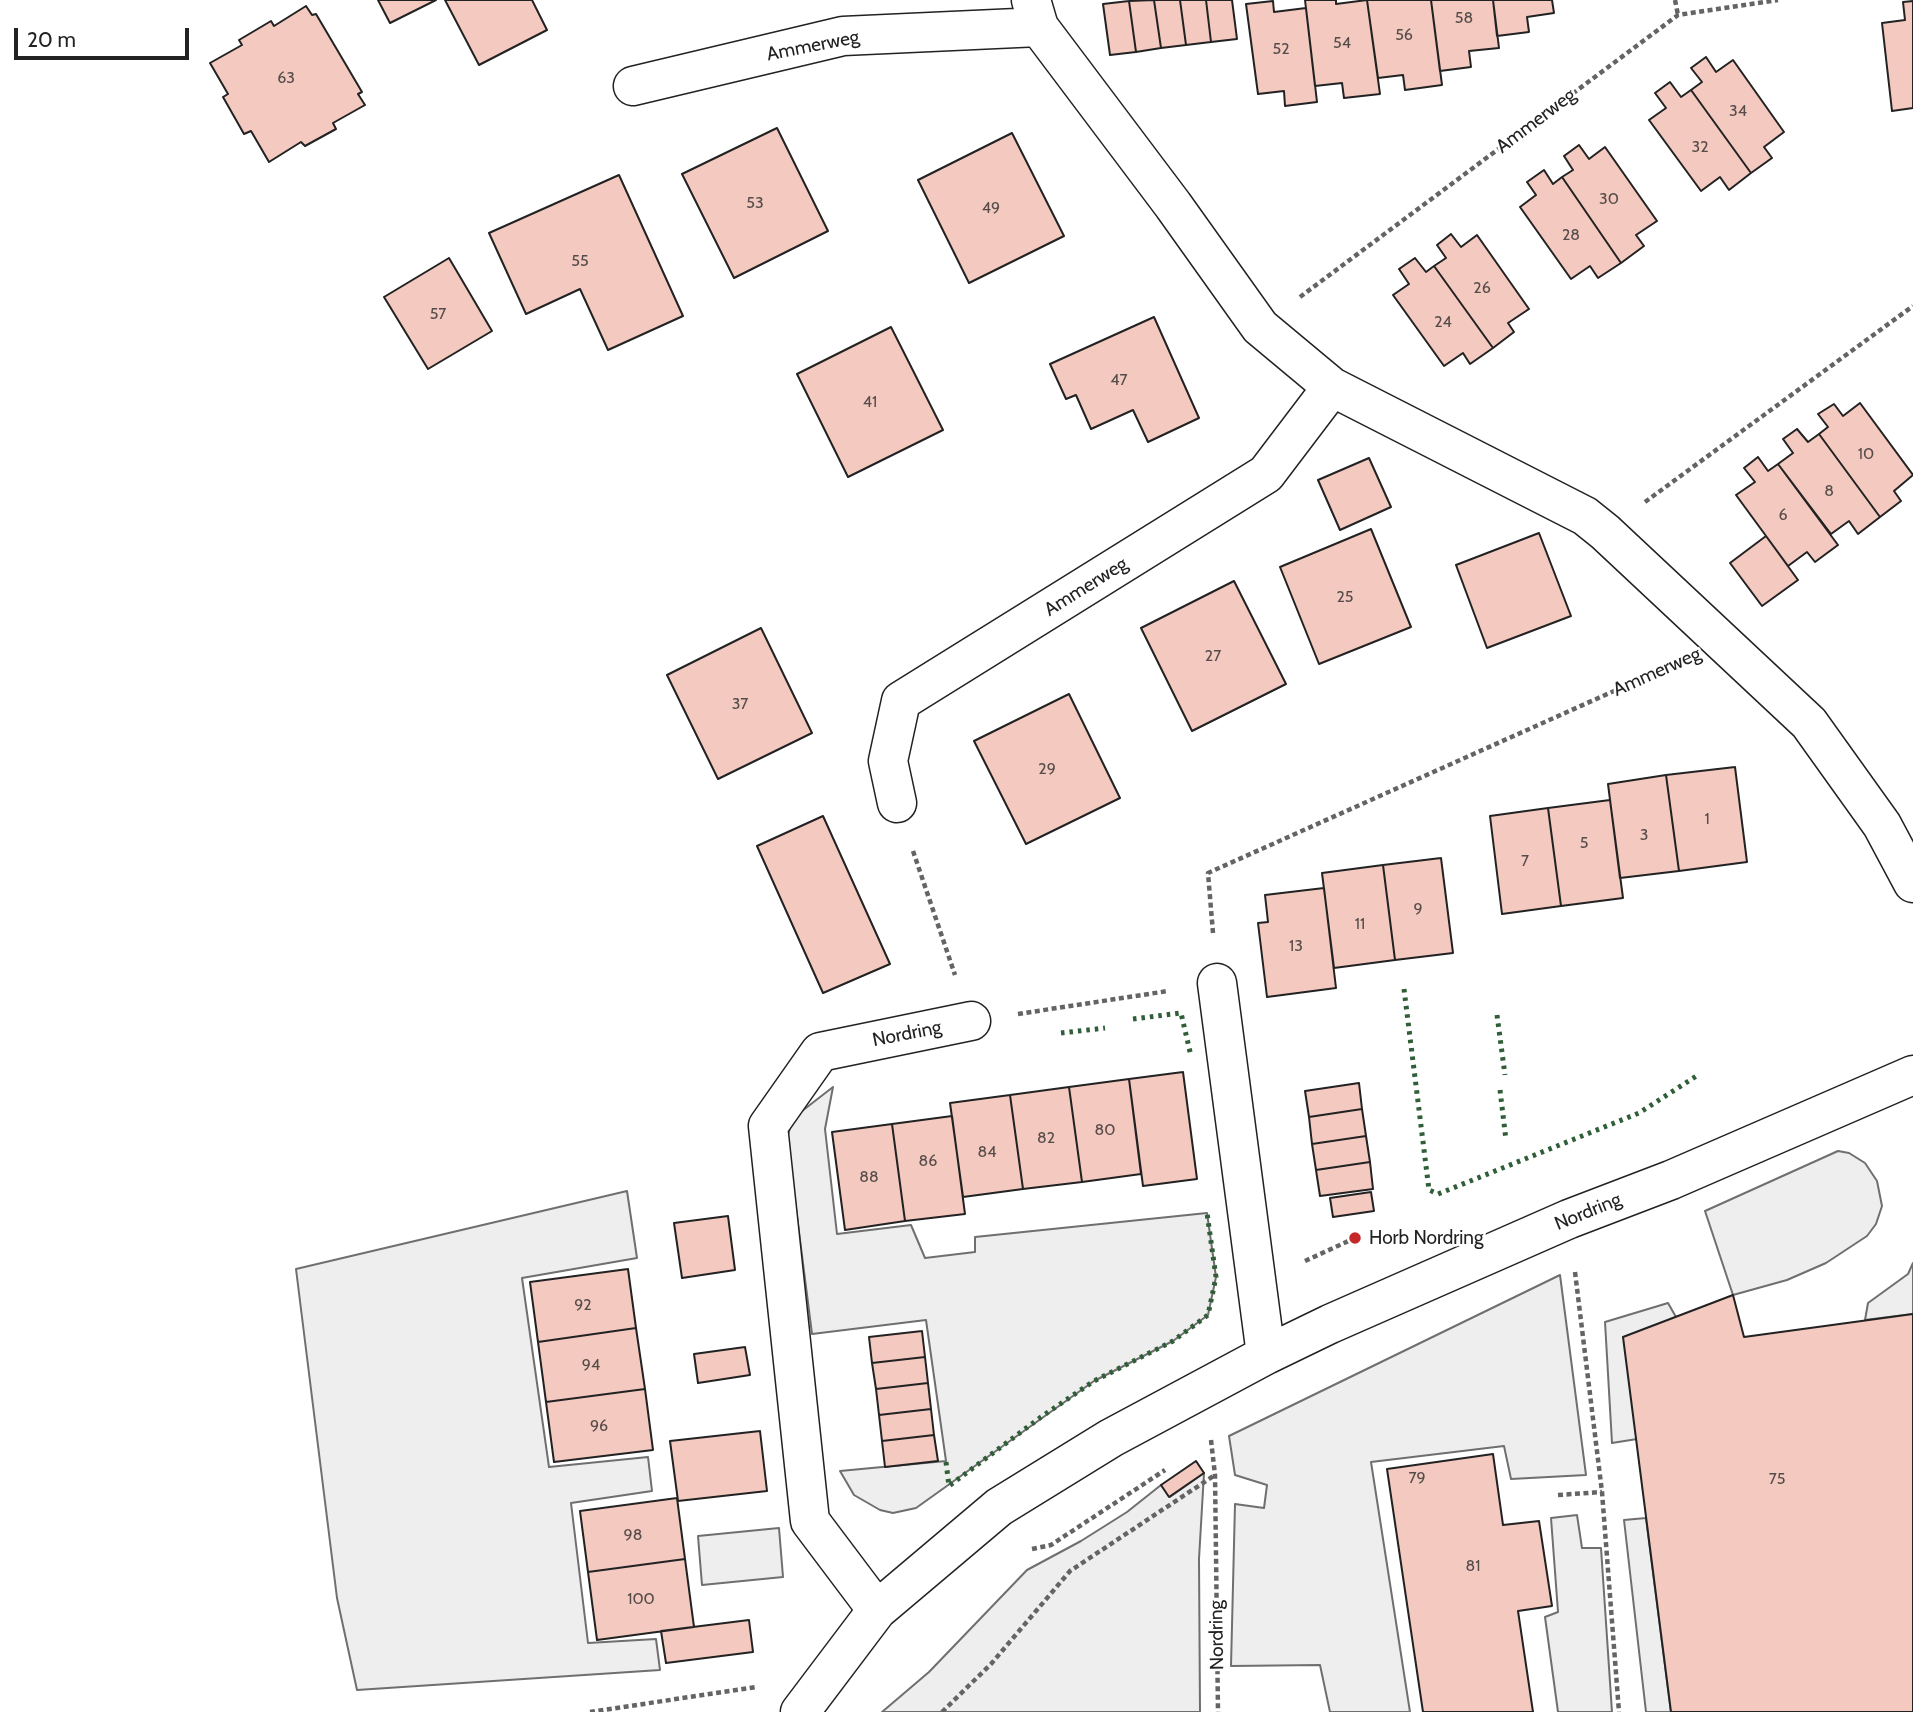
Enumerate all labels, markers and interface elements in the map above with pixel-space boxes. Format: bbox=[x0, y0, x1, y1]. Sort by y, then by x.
house number: 58 bbox=[1455, 8, 1473, 28]
scale bar bbox=[18, 14, 192, 58]
house number: 56 bbox=[1395, 25, 1413, 45]
street label: Ammerweg bbox=[765, 26, 861, 66]
text: 20 m bbox=[27, 27, 76, 52]
house number: 54 bbox=[1333, 33, 1351, 53]
house number: 52 bbox=[1272, 39, 1290, 59]
house number: 63 bbox=[277, 68, 295, 88]
street label: Ammerweg bbox=[1492, 84, 1580, 158]
house number: 34 bbox=[1729, 101, 1747, 121]
house number: 32 bbox=[1691, 137, 1709, 157]
house number: 30 bbox=[1599, 189, 1619, 209]
house number: 53 bbox=[746, 193, 764, 213]
house number: 49 bbox=[982, 198, 1000, 218]
house number: 28 bbox=[1562, 225, 1580, 245]
house number: 55 bbox=[571, 251, 589, 271]
house number: 26 bbox=[1473, 278, 1491, 298]
house number: 57 bbox=[430, 304, 446, 324]
house number: 24 bbox=[1434, 312, 1452, 332]
house number: 47 bbox=[1110, 370, 1128, 390]
house number: 41 bbox=[863, 392, 877, 412]
house number: 10 bbox=[1858, 444, 1874, 464]
house number: 8 bbox=[1824, 481, 1834, 501]
house number: 6 bbox=[1778, 505, 1788, 525]
street label: Ammerweg bbox=[1040, 553, 1132, 621]
house number: 25 bbox=[1336, 587, 1354, 607]
street label: Ammerweg bbox=[1610, 643, 1704, 701]
house number: 27 bbox=[1205, 646, 1221, 666]
house number: 37 bbox=[732, 694, 748, 714]
house number: 29 bbox=[1038, 759, 1056, 779]
house number: 1 bbox=[1704, 809, 1710, 829]
house number: 3 bbox=[1640, 825, 1648, 845]
house number: 5 bbox=[1580, 833, 1588, 853]
house number: 7 bbox=[1521, 851, 1529, 871]
house number: 9 bbox=[1413, 899, 1423, 919]
house number: 11 bbox=[1355, 914, 1365, 934]
house number: 13 bbox=[1289, 936, 1303, 956]
street label: Nordring bbox=[870, 1016, 944, 1052]
house number: 80 bbox=[1095, 1120, 1115, 1140]
house number: 82 bbox=[1037, 1128, 1055, 1148]
house number: 84 bbox=[978, 1142, 996, 1162]
house number: 86 bbox=[919, 1151, 937, 1171]
house number: 88 bbox=[859, 1167, 879, 1187]
street label: Nordring bbox=[1551, 1188, 1625, 1236]
place label: Horb Nordring bbox=[1369, 1227, 1483, 1249]
marker: Horb Nordring bbox=[1347, 1230, 1363, 1246]
house number: 92 bbox=[574, 1295, 592, 1315]
house number: 94 bbox=[582, 1355, 600, 1375]
house number: 96 bbox=[590, 1416, 608, 1436]
house number: 79 bbox=[1408, 1468, 1426, 1488]
house number: 75 bbox=[1769, 1469, 1785, 1489]
house number: 98 bbox=[624, 1525, 642, 1545]
house number: 81 bbox=[1466, 1556, 1480, 1576]
house number: 100 bbox=[627, 1589, 655, 1609]
street label: Nordring bbox=[1205, 1600, 1229, 1670]

